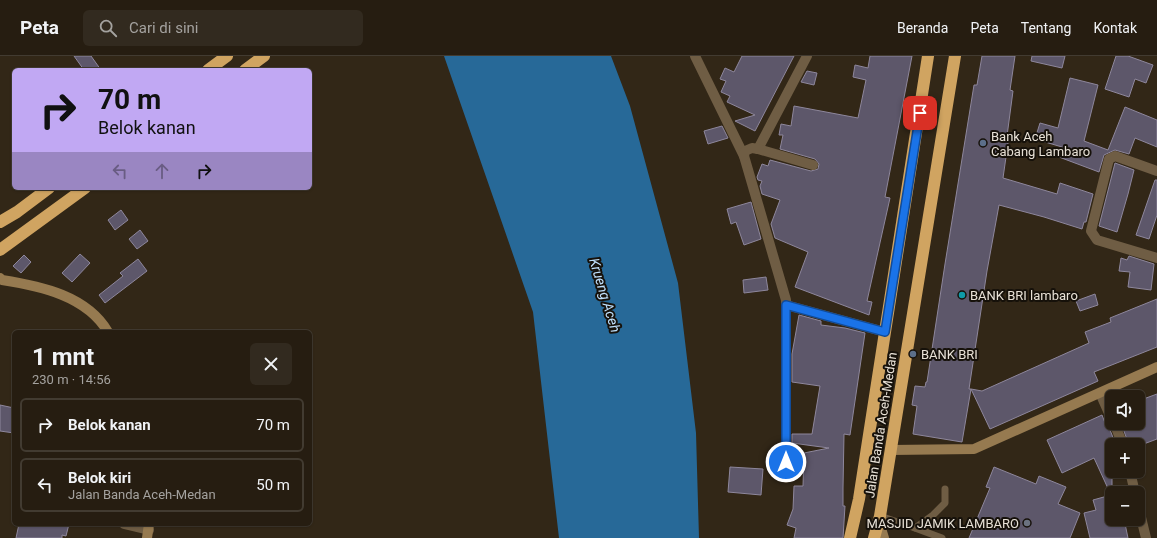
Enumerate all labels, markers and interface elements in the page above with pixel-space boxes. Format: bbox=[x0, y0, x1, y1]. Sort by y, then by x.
search box bbox=[83, 10, 363, 46]
text: Peta bbox=[20, 16, 59, 39]
icon: search bbox=[97, 17, 119, 39]
text: Cari di sini bbox=[129, 19, 199, 37]
text: Beranda bbox=[897, 20, 948, 36]
text: Peta bbox=[970, 20, 999, 36]
text: Tentang bbox=[1021, 20, 1071, 36]
text: Kontak bbox=[1093, 20, 1137, 36]
text: 70 m bbox=[98, 83, 161, 116]
icon: right bbox=[32, 84, 84, 136]
pin bbox=[903, 96, 937, 130]
icon: arrive bbox=[909, 102, 931, 124]
text: Belok kanan bbox=[98, 117, 196, 138]
place label: Bank Aceh Cabang Lambaro bbox=[991, 129, 1090, 159]
marker: Bank Aceh Cabang Lambaro bbox=[978, 138, 988, 148]
icon: left bbox=[109, 160, 131, 182]
icon: ahead bbox=[151, 160, 173, 182]
icon: right bbox=[193, 160, 215, 182]
water label: Krueng Aceh bbox=[586, 256, 624, 334]
place label: BANK BRI lambaro bbox=[970, 288, 1078, 303]
marker: BANK BRI lambaro bbox=[957, 290, 967, 300]
text: 1 mnt bbox=[32, 343, 94, 371]
button: close bbox=[250, 343, 292, 385]
place label: BANK BRI bbox=[921, 347, 978, 362]
marker: BANK BRI bbox=[908, 349, 918, 359]
street label: Jalan Banda Aceh-Medan bbox=[862, 351, 900, 499]
text: 230 m · 14:56 bbox=[32, 372, 111, 387]
map controls bbox=[1105, 390, 1145, 526]
button: sound bbox=[1105, 390, 1145, 430]
icon: right bbox=[34, 414, 56, 436]
text: Belok kanan bbox=[68, 416, 151, 434]
text: 70 m bbox=[256, 416, 290, 434]
button: + bbox=[1105, 438, 1145, 478]
position arrow bbox=[765, 441, 807, 483]
text: Belok kiri bbox=[68, 469, 131, 487]
icon: left bbox=[34, 474, 56, 496]
text: 50 m bbox=[256, 476, 290, 494]
button: − bbox=[1105, 486, 1145, 526]
text: Jalan Banda Aceh-Medan bbox=[68, 487, 216, 502]
place label: MASJID JAMIK LAMBARO bbox=[867, 516, 1019, 531]
marker: MASJID JAMIK LAMBARO bbox=[1022, 518, 1032, 528]

